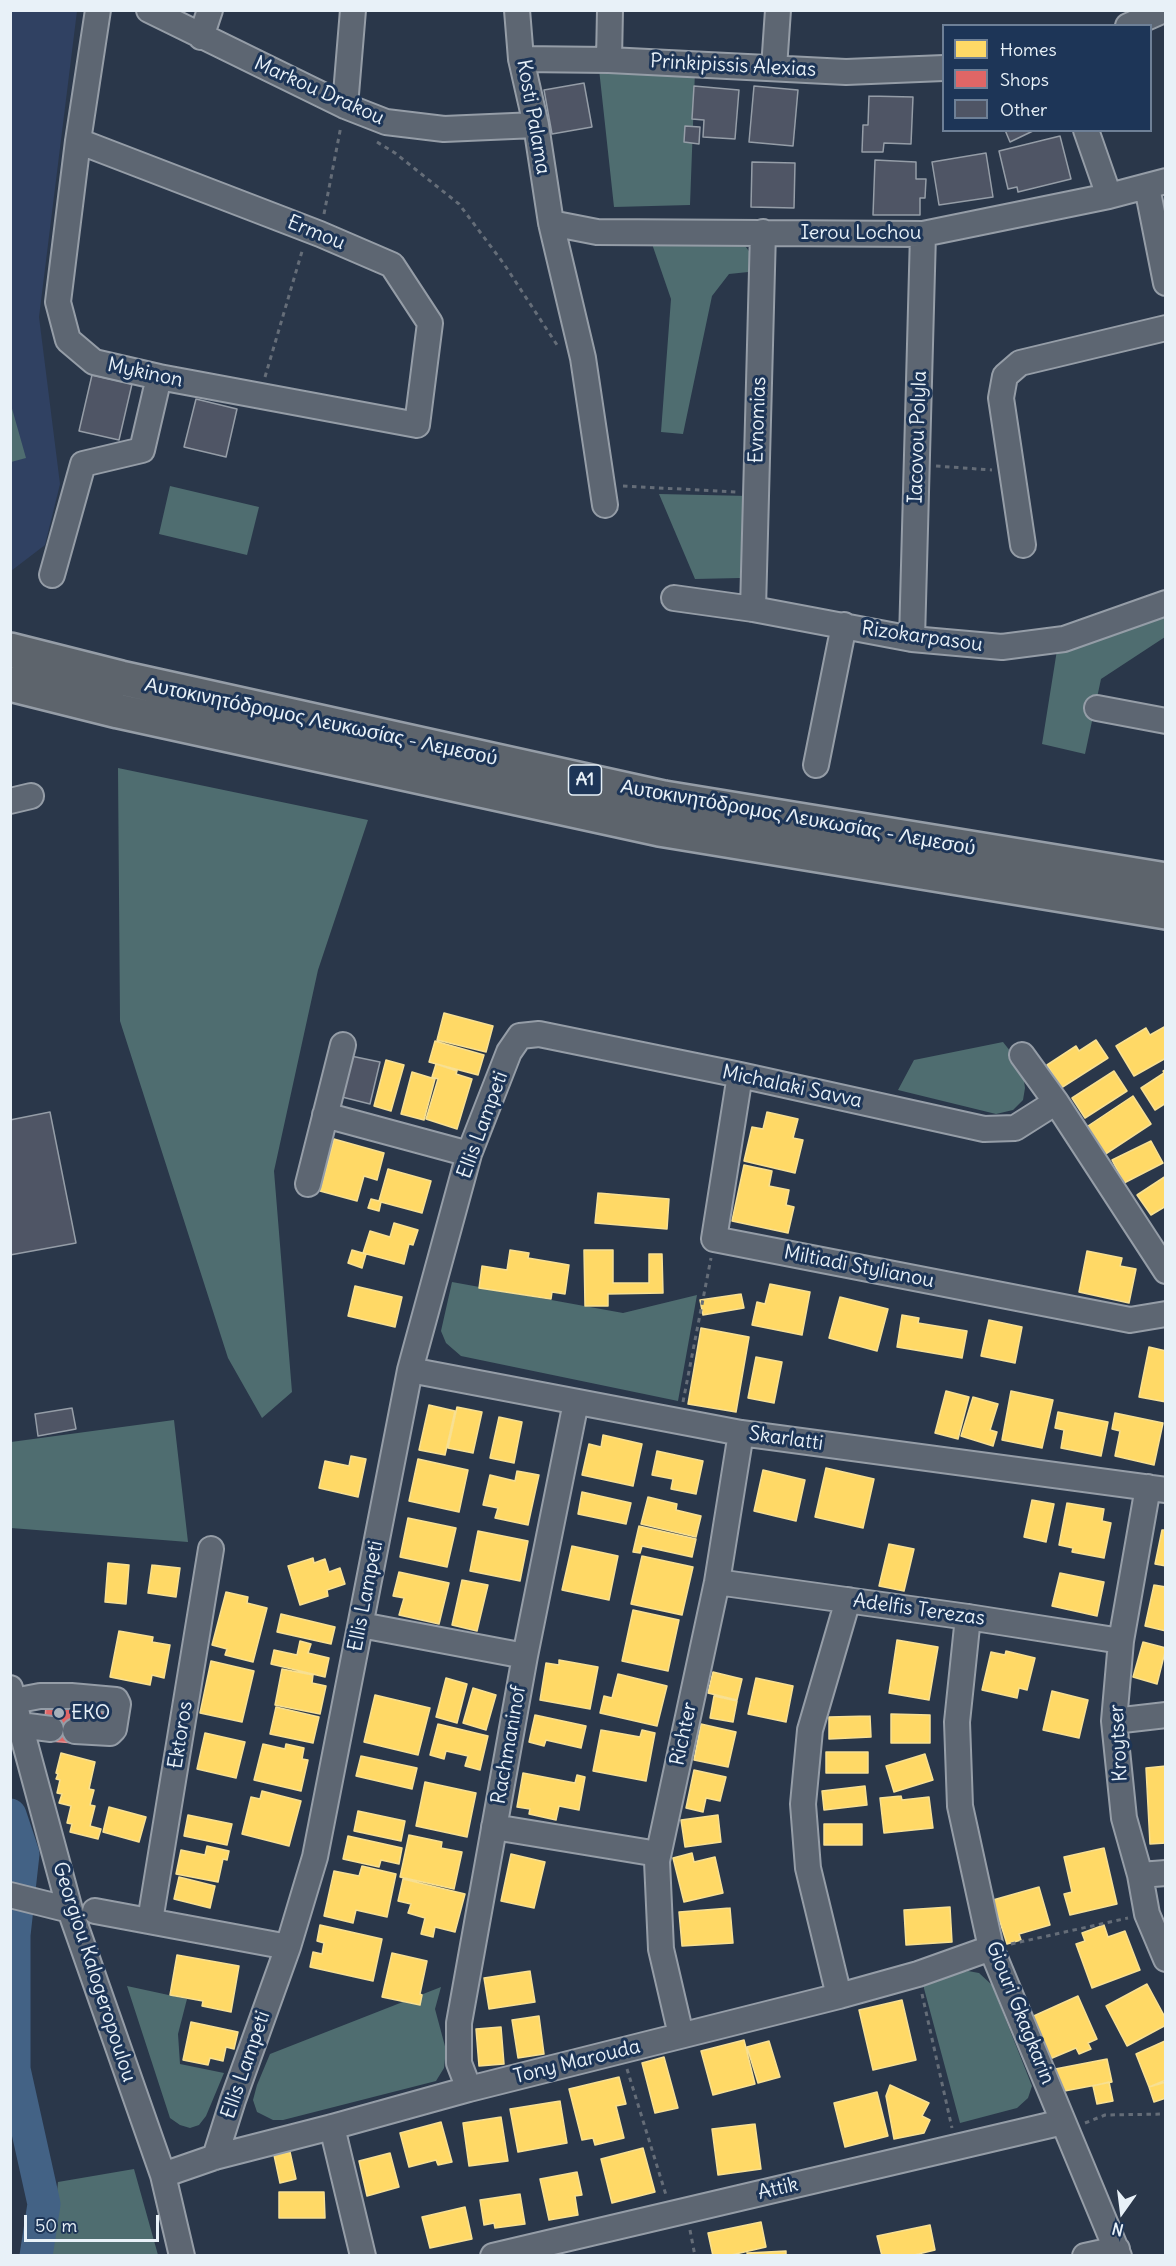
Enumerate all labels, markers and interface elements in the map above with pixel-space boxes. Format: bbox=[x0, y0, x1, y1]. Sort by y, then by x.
legend bbox=[942, 24, 1152, 132]
text: Homes bbox=[1000, 38, 1057, 61]
street label: Prinkipissis Alexias bbox=[649, 50, 817, 82]
street label: Markou Drakou bbox=[250, 52, 388, 130]
street label: Kosti Palama bbox=[511, 58, 555, 176]
text: Shops bbox=[1000, 68, 1049, 91]
text: Other bbox=[1000, 98, 1047, 121]
street label: Ermou bbox=[284, 211, 348, 255]
street label: Ierou Lochou bbox=[801, 221, 921, 245]
street label: Mykinon bbox=[105, 353, 185, 393]
street label: Iacovou Polyla bbox=[904, 370, 932, 504]
street label: Evnomias bbox=[744, 376, 772, 464]
street label: Rizokarpasou bbox=[860, 617, 984, 657]
street label: Αυτοκινητόδρομος Λευκωσίας - Λεμεσού bbox=[142, 673, 500, 771]
road number: A1 bbox=[568, 765, 602, 795]
street label: Αυτοκινητόδρομος Λευκωσίας - Λεμεσού bbox=[619, 775, 977, 861]
street label: Michalaki Savva bbox=[720, 1060, 864, 1114]
street label: Ellis Lampeti bbox=[453, 1068, 513, 1182]
street label: Miltiadi Stylianou bbox=[782, 1241, 936, 1293]
street label: Skarlatti bbox=[747, 1422, 825, 1456]
street label: Ellis Lampeti bbox=[344, 1539, 388, 1653]
street label: Adelfis Terezas bbox=[852, 1589, 986, 1631]
street label: Rachmaninof bbox=[487, 1684, 531, 1806]
street label: Ektoros bbox=[164, 1699, 198, 1771]
street label: Richter bbox=[666, 1700, 702, 1768]
place label: EKO bbox=[71, 1701, 110, 1725]
street label: Kroytser bbox=[1105, 1704, 1133, 1782]
marker: EKO bbox=[52, 1706, 66, 1720]
street label: Georgiou Kalogeropoulou bbox=[47, 1859, 141, 2085]
street label: Giouri Gkagkarin bbox=[980, 1938, 1060, 2088]
street label: Ellis Lampeti bbox=[216, 2008, 276, 2122]
street label: Tony Marouda bbox=[511, 2035, 643, 2089]
street label: Attik bbox=[755, 2173, 801, 2205]
north arrow bbox=[1092, 2182, 1152, 2242]
scale bar bbox=[27, 2203, 162, 2241]
text: 50 m bbox=[35, 2214, 77, 2237]
text: N bbox=[1110, 2218, 1125, 2241]

